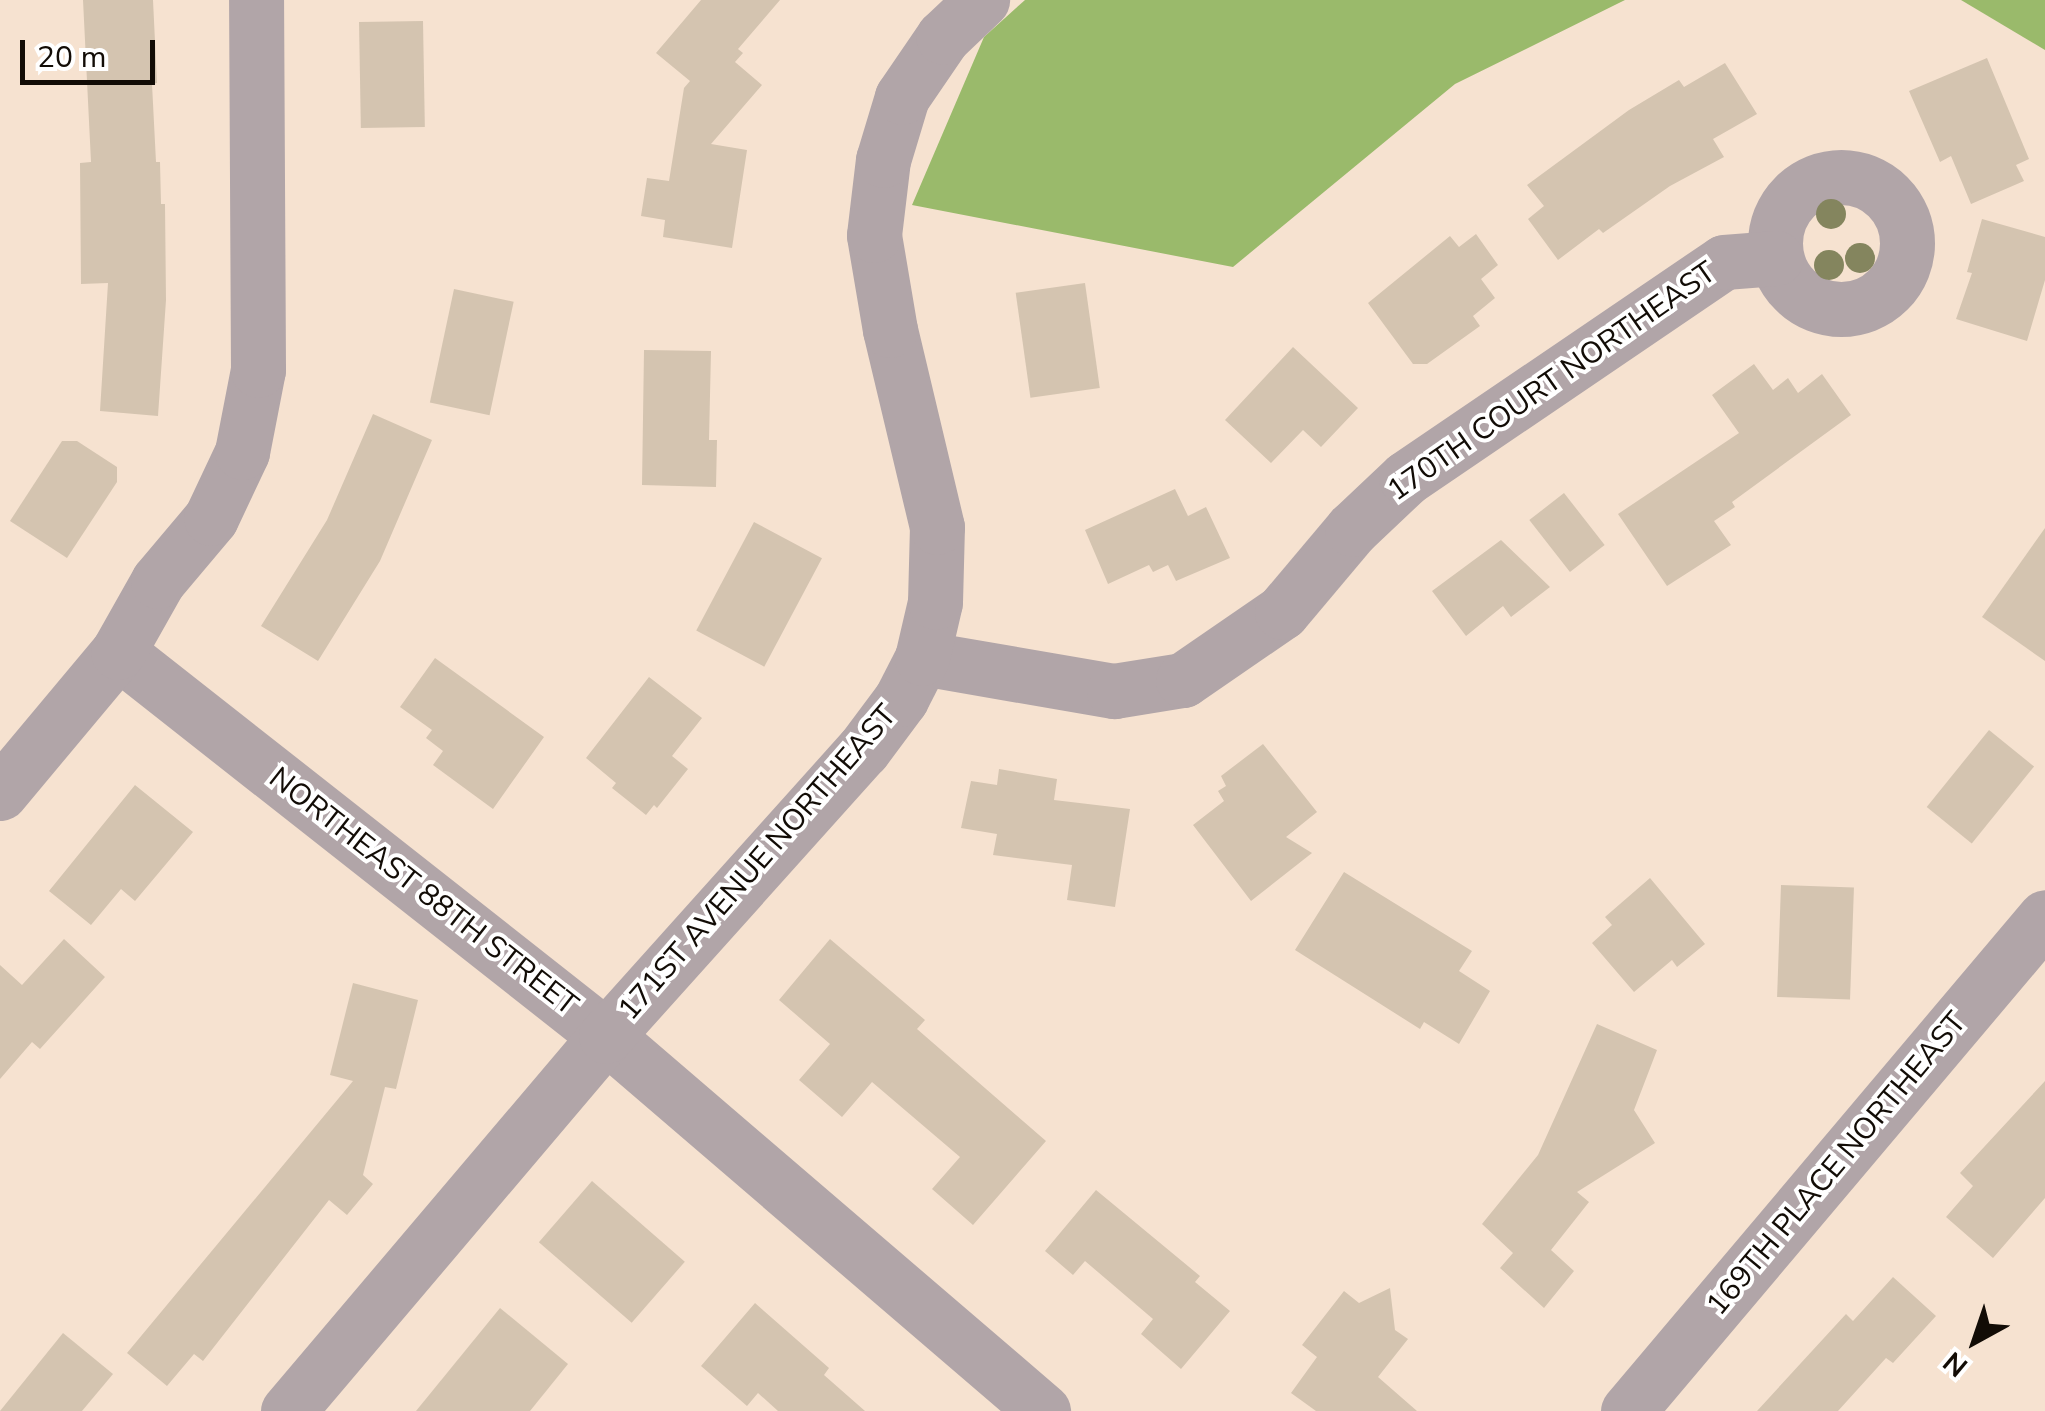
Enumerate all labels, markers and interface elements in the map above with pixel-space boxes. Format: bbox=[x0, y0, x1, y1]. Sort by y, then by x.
scale bar bbox=[25, 20, 160, 82]
text: 20 m bbox=[37, 37, 106, 78]
street label: 170TH COURT NORTHEAST bbox=[1381, 255, 1723, 509]
street label: 171ST AVENUE NORTHEAST bbox=[611, 698, 905, 1028]
street label: NORTHEAST 88TH STREET bbox=[262, 760, 584, 1024]
street label: 169TH PLACE NORTHEAST bbox=[1700, 1005, 1974, 1323]
north arrow bbox=[1925, 1291, 2025, 1391]
text: N bbox=[1935, 1343, 1976, 1385]

